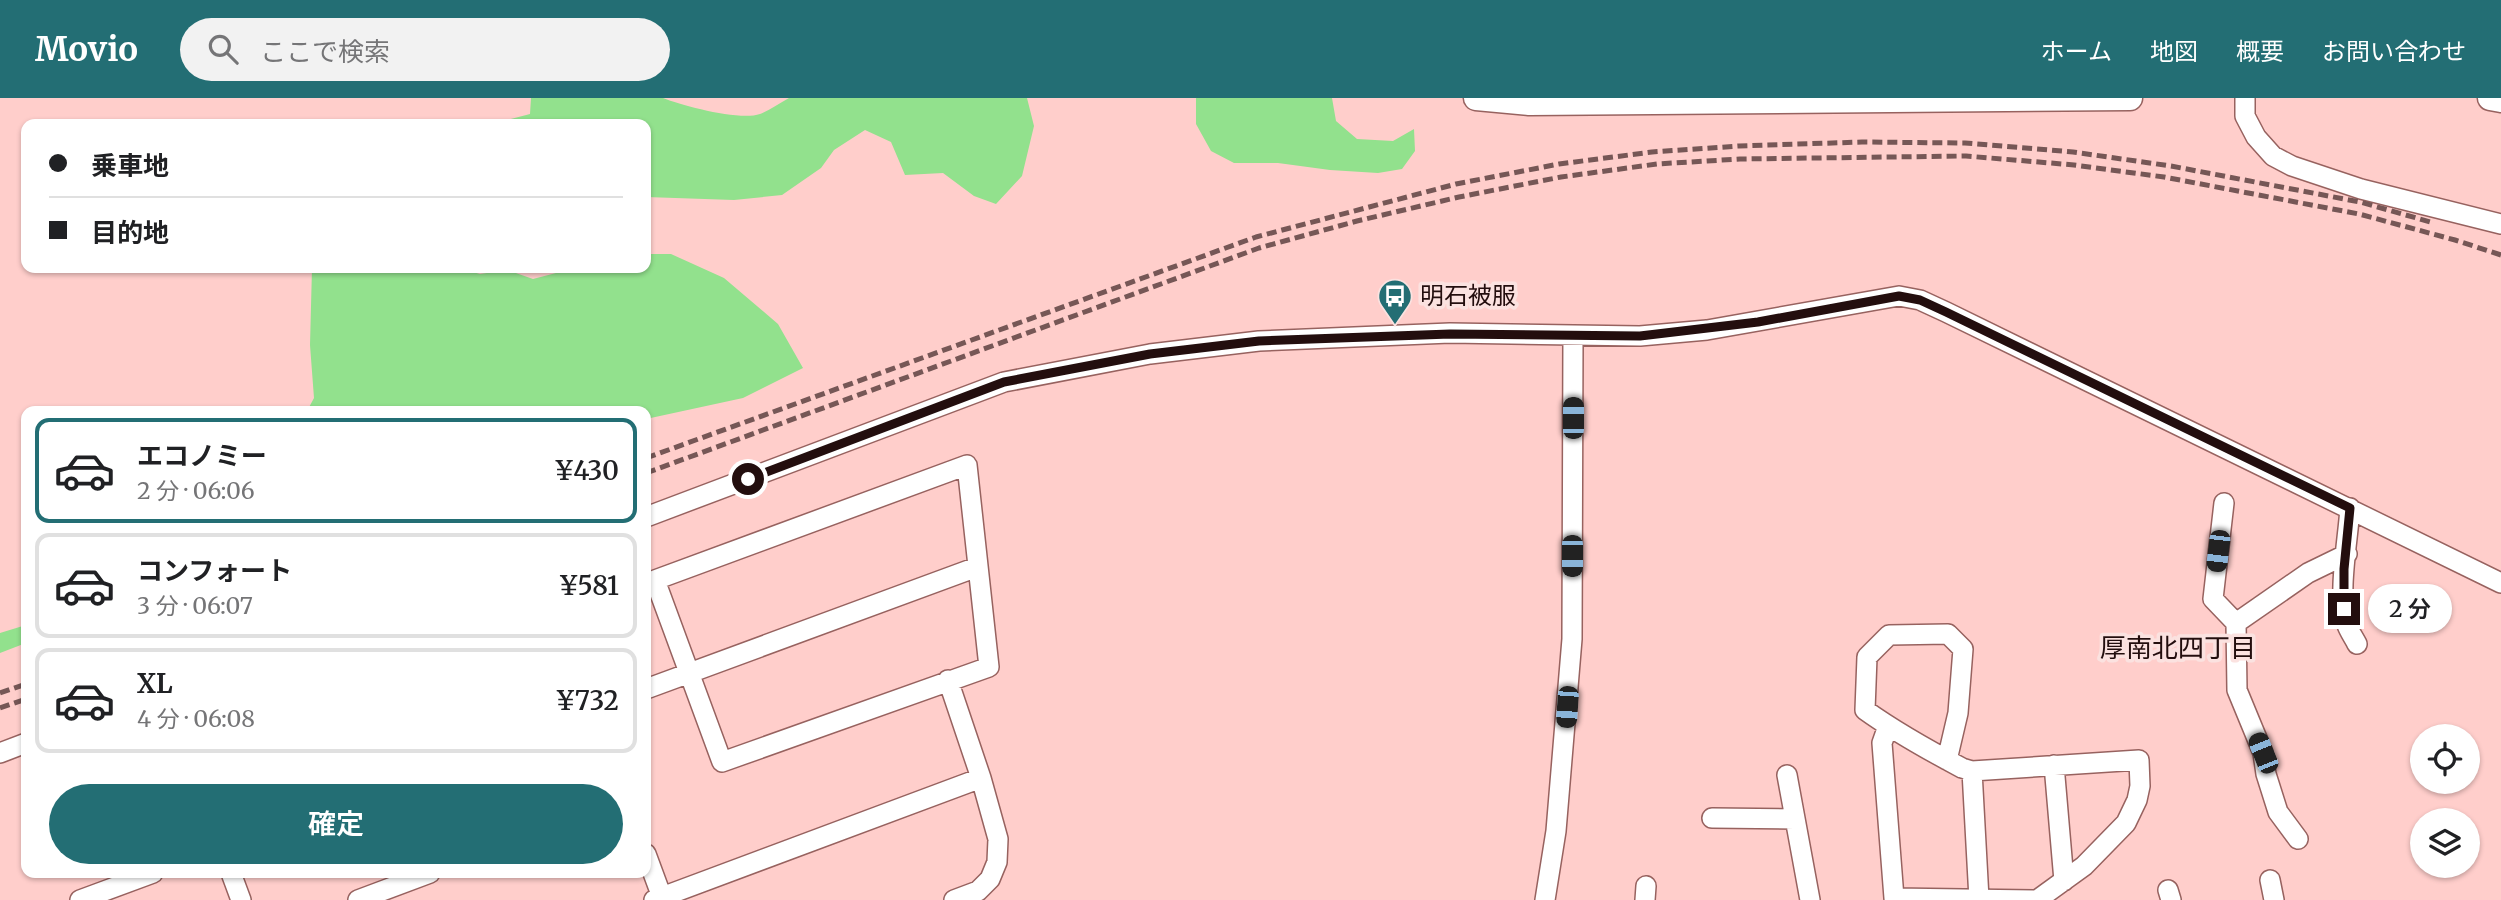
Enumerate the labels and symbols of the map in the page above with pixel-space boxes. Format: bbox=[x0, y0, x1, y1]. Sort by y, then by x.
bus stop icon: 明石被服 bbox=[1376, 277, 1414, 326]
place label: 明石被服 bbox=[1420, 280, 1516, 311]
car bbox=[1563, 397, 1584, 439]
route start bbox=[732, 463, 764, 495]
car bbox=[2206, 529, 2231, 573]
car bbox=[1562, 535, 1583, 577]
callout: 2 分 bbox=[2368, 584, 2452, 634]
route end bbox=[2328, 593, 2360, 625]
district label: 厚南北四丁目 bbox=[2100, 631, 2256, 664]
car bbox=[1556, 685, 1579, 729]
car bbox=[2246, 730, 2281, 776]

